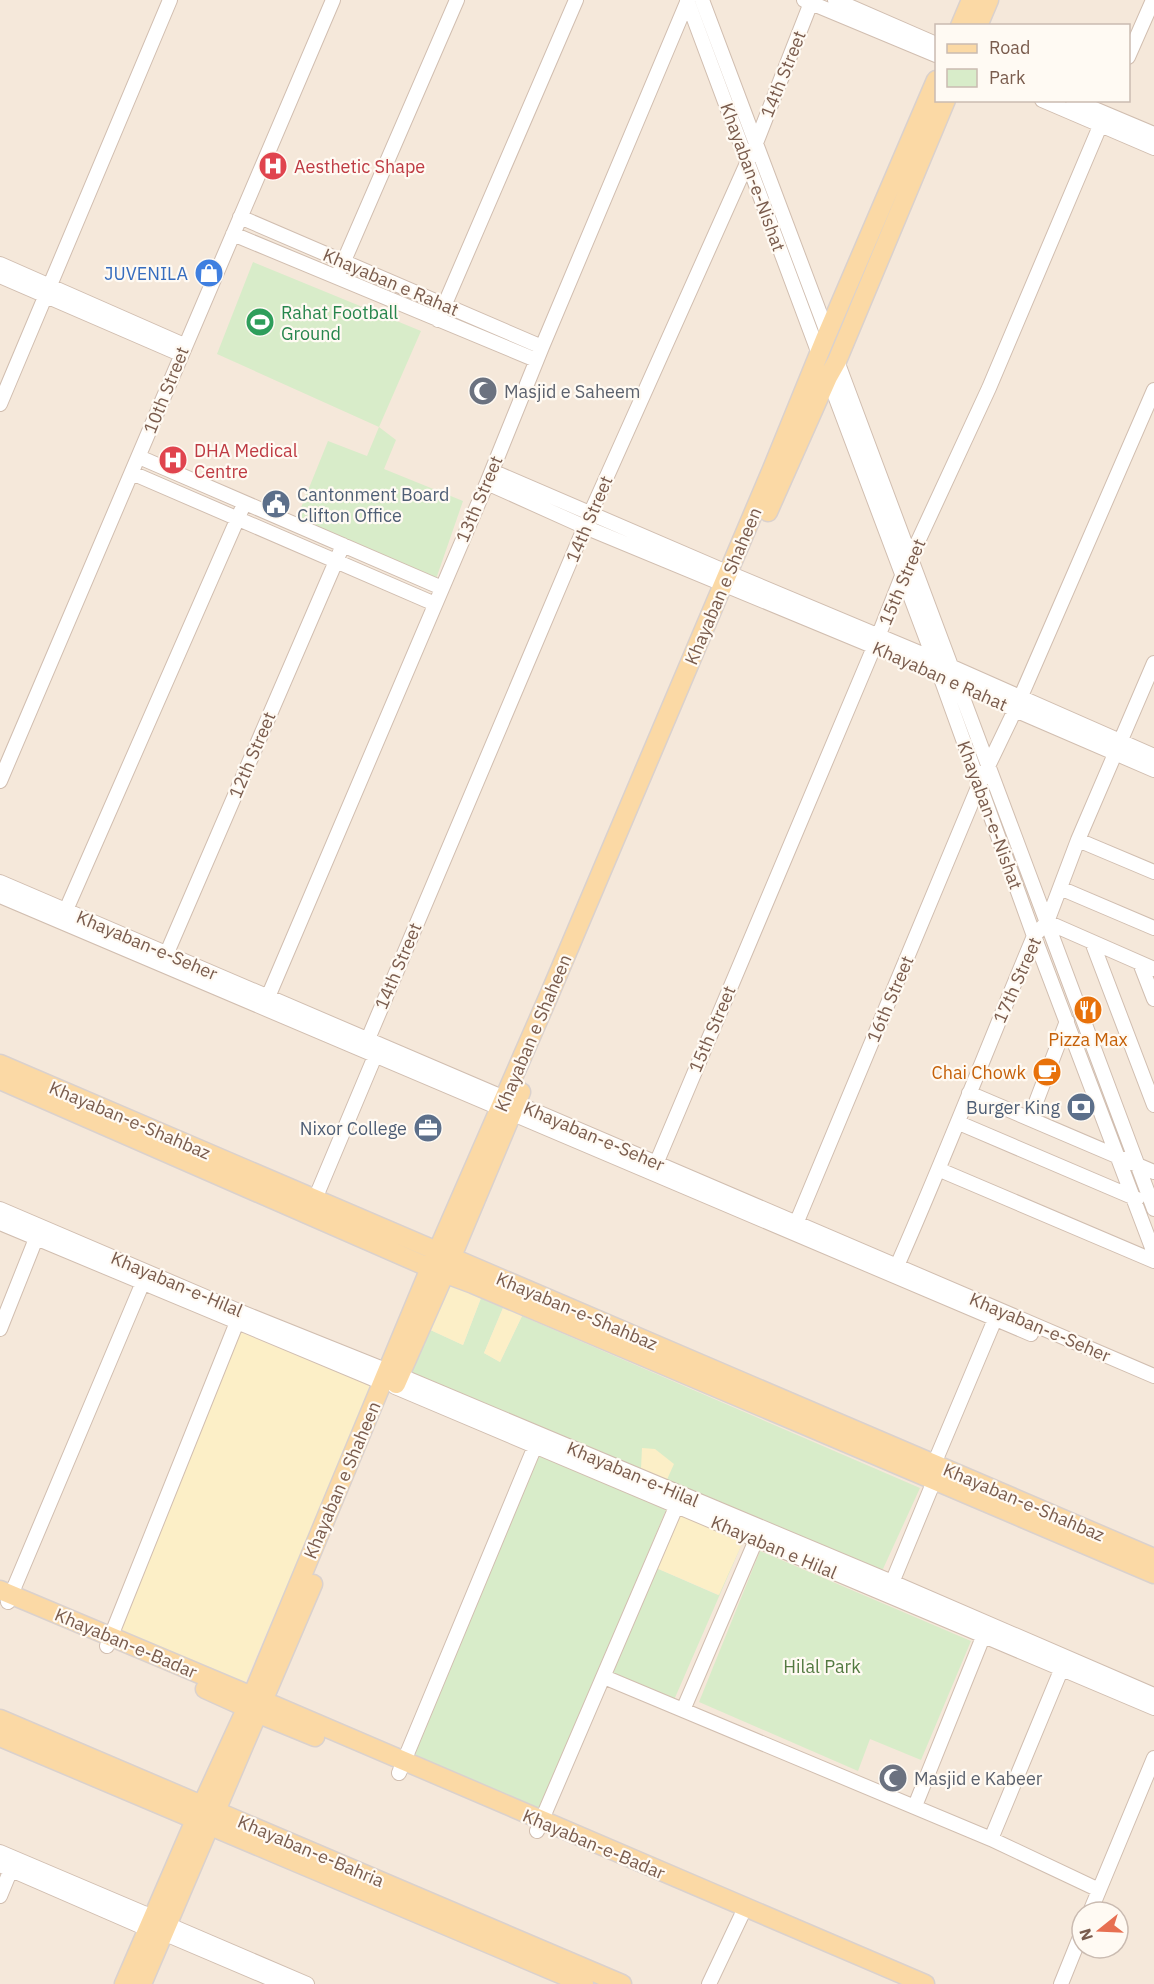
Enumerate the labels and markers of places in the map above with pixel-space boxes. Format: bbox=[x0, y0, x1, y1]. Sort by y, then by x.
hospital icon: Aesthetic Shape bbox=[257, 150, 289, 182]
place label: Aesthetic Shape bbox=[294, 155, 425, 178]
shop icon: JUVENILA bbox=[193, 257, 225, 289]
place label: JUVENILA bbox=[104, 262, 188, 285]
place label: Rahat Football Ground bbox=[281, 301, 398, 345]
sports icon: Rahat Football Ground bbox=[244, 306, 276, 338]
mosque icon: Masjid e Saheem bbox=[467, 375, 499, 407]
place label: Masjid e Saheem bbox=[504, 380, 641, 403]
place label: DHA Medical Centre bbox=[194, 439, 298, 483]
hospital icon: DHA Medical Centre bbox=[157, 444, 189, 476]
place label: Cantonment Board Clifton Office bbox=[297, 483, 449, 527]
public building icon: Cantonment Board Clifton Office bbox=[260, 488, 292, 520]
restaurant icon: Pizza Max bbox=[1072, 994, 1104, 1026]
place label: Pizza Max bbox=[1048, 1028, 1128, 1051]
cafe icon: Chai Chowk bbox=[1031, 1056, 1063, 1088]
place label: Chai Chowk bbox=[932, 1061, 1027, 1084]
bank icon: Burger King bbox=[1065, 1091, 1097, 1123]
place label: Burger King bbox=[966, 1096, 1060, 1119]
office icon: Nixor College bbox=[412, 1112, 444, 1144]
place label: Nixor College bbox=[300, 1117, 407, 1140]
mosque icon: Masjid e Kabeer bbox=[877, 1762, 909, 1794]
place label: Masjid e Kabeer bbox=[914, 1767, 1043, 1790]

